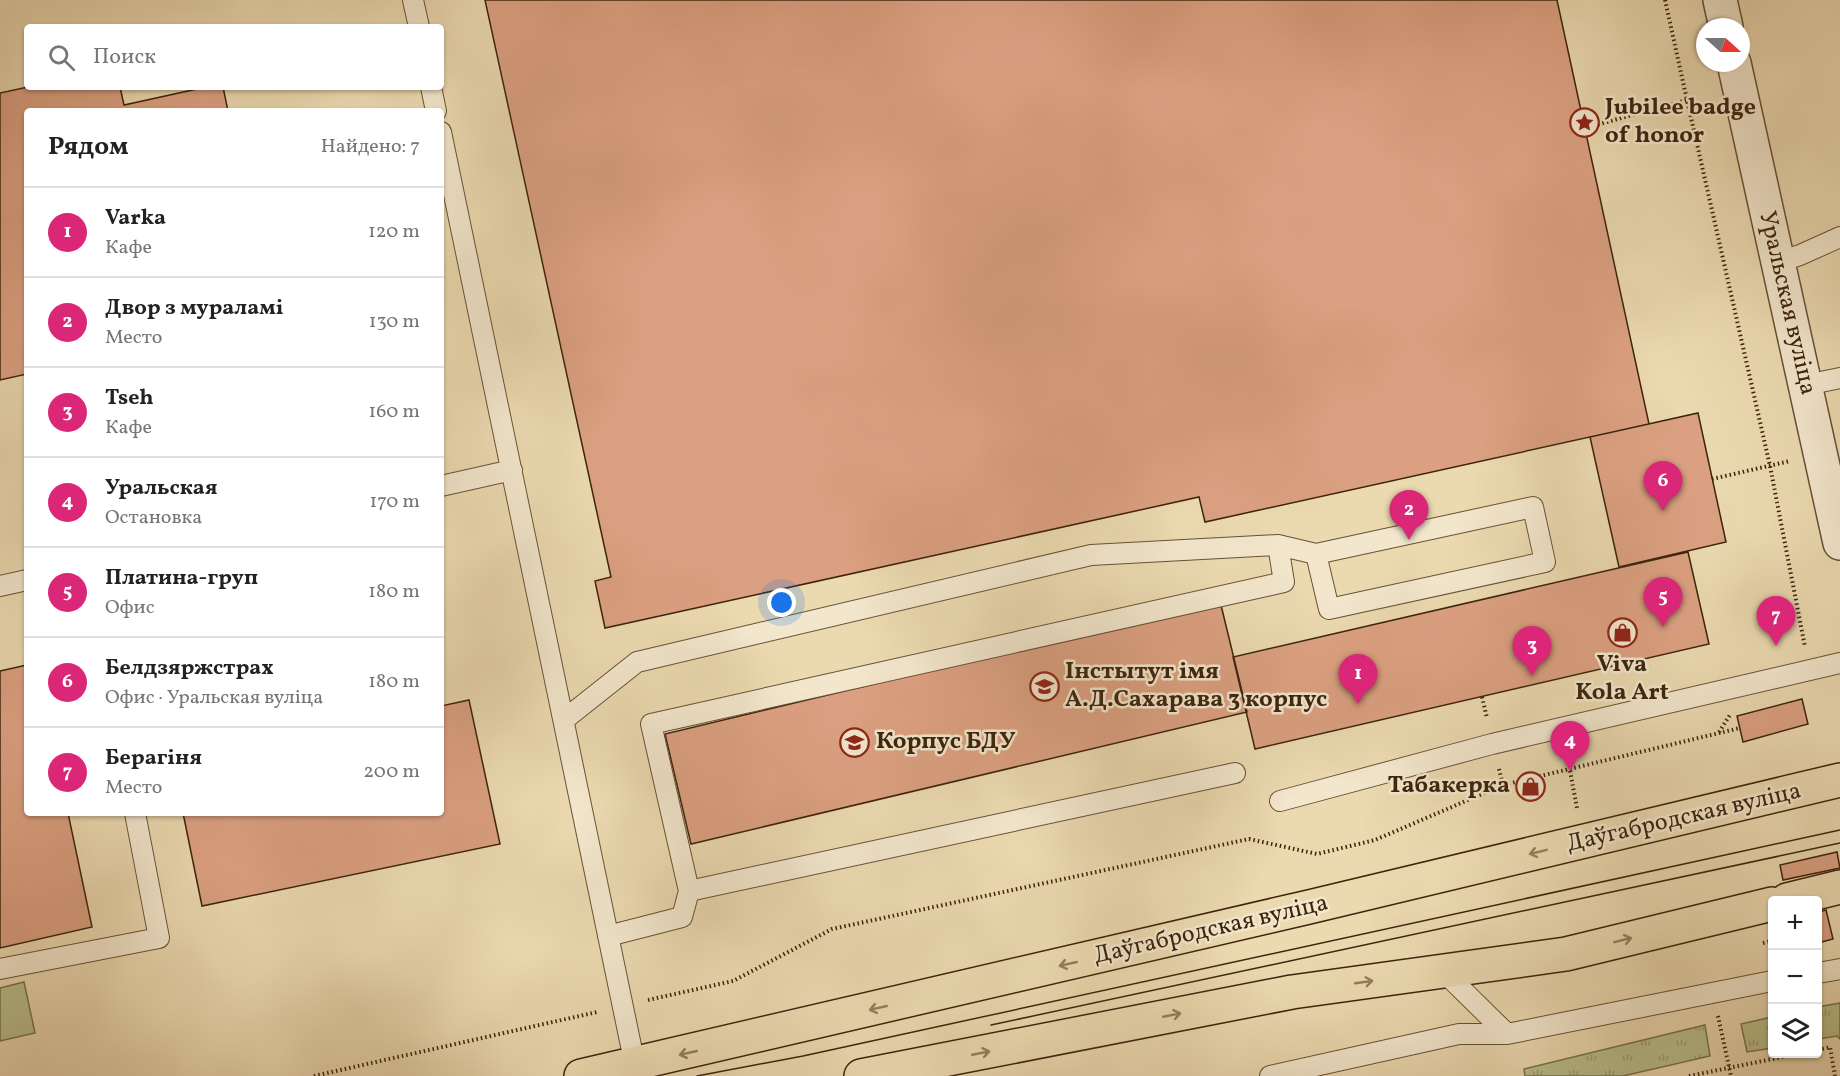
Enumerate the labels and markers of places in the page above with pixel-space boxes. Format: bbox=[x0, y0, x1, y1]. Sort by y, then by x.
place label: Jubilee badge of honor bbox=[1604, 91, 1756, 153]
place icon: Jubilee badge of honor bbox=[1568, 106, 1600, 138]
pin: 6 bbox=[1644, 462, 1682, 511]
pin: 2 bbox=[1390, 490, 1428, 540]
pin: 5 bbox=[1644, 578, 1682, 627]
pin: 7 bbox=[1756, 596, 1796, 646]
shop icon: Viva Kola Art bbox=[1606, 616, 1638, 648]
pin: 3 bbox=[1512, 626, 1552, 676]
place label: Viva Kola Art bbox=[1575, 648, 1669, 710]
pin: 1 bbox=[1338, 654, 1378, 704]
place label: Інстытут імя А.Д.Сахарава 3 корпус bbox=[1065, 655, 1327, 717]
school or university icon: Інстытут імя А.Д.Сахарава 3 корпус bbox=[1028, 670, 1060, 702]
pin: 4 bbox=[1550, 722, 1590, 771]
place label: Корпус БДУ bbox=[876, 725, 1016, 759]
school or university icon: Корпус БДУ bbox=[839, 726, 871, 758]
place label: Табакерка bbox=[1387, 769, 1510, 803]
shop icon: Табакерка bbox=[1515, 770, 1547, 802]

